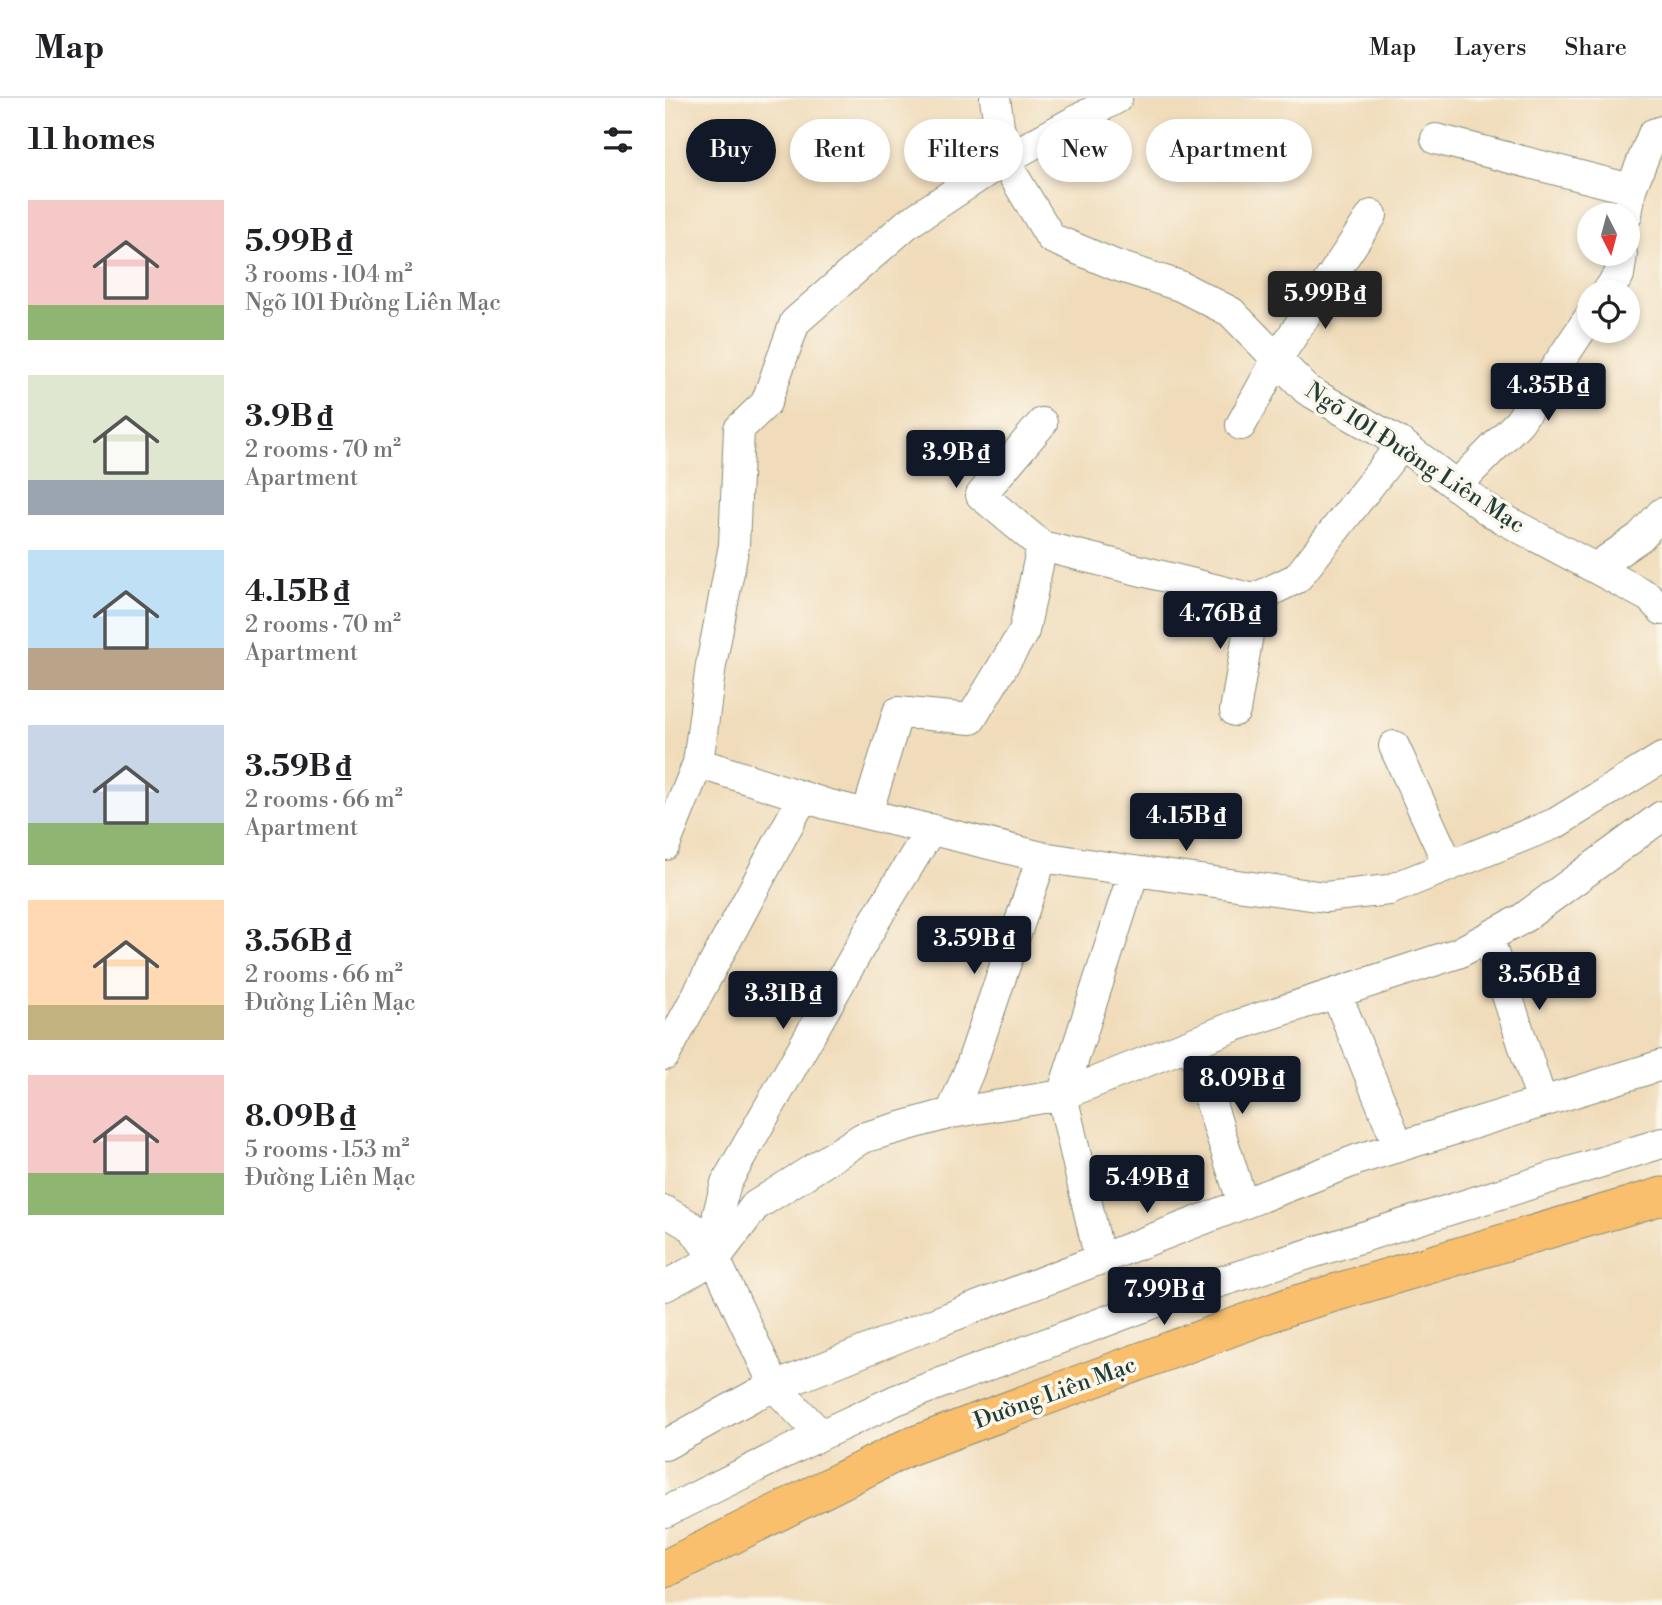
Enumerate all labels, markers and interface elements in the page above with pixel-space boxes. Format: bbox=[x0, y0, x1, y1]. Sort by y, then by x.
text: Map bbox=[35, 28, 104, 69]
text: Map bbox=[1369, 33, 1416, 63]
text: Layers bbox=[1454, 33, 1526, 63]
text: Share bbox=[1564, 33, 1627, 63]
chip: Buy bbox=[686, 119, 776, 182]
chip: Rent bbox=[790, 119, 890, 182]
chip: Filters bbox=[904, 119, 1023, 182]
chip: New bbox=[1037, 119, 1132, 182]
chip: Apartment bbox=[1146, 119, 1312, 182]
text: 11 homes bbox=[28, 121, 155, 159]
icon: filters bbox=[599, 121, 637, 159]
north arrow bbox=[1577, 203, 1640, 266]
map controls bbox=[1577, 203, 1640, 343]
text: 5.99B ₫ bbox=[245, 223, 352, 261]
icon: home bbox=[84, 228, 168, 312]
text: 3 rooms · 104 m² bbox=[245, 261, 413, 289]
pin: 5.99B ₫ bbox=[1260, 272, 1390, 331]
text: 5.99B ₫ bbox=[1284, 280, 1366, 308]
button: locate bbox=[1577, 280, 1640, 343]
text: Ngõ 101 Đường Liên Mạc bbox=[245, 289, 501, 317]
pin: 4.35B ₫ bbox=[1483, 364, 1613, 423]
text: 4.35B ₫ bbox=[1507, 372, 1589, 400]
street label: Ngõ 101 Đường Liên Mạc bbox=[1300, 377, 1530, 539]
text: 3.9B ₫ bbox=[245, 398, 333, 436]
icon: home bbox=[84, 403, 168, 487]
pin: 3.9B ₫ bbox=[899, 430, 1013, 490]
text: 2 rooms · 70 m² bbox=[245, 436, 401, 464]
text: 3.9B ₫ bbox=[922, 439, 990, 467]
text: Apartment bbox=[245, 464, 358, 492]
text: 4.15B ₫ bbox=[245, 573, 349, 611]
icon: home bbox=[84, 578, 168, 662]
pin: 4.76B ₫ bbox=[1155, 592, 1285, 651]
text: 4.76B ₫ bbox=[1179, 600, 1261, 628]
text: 2 rooms · 70 m² bbox=[245, 611, 401, 639]
text: Apartment bbox=[245, 639, 358, 667]
text: 3.59B ₫ bbox=[245, 748, 352, 786]
icon: home bbox=[84, 753, 168, 837]
text: 2 rooms · 66 m² bbox=[245, 786, 403, 814]
pin: 4.15B ₫ bbox=[1121, 794, 1251, 853]
text: 4.15B ₫ bbox=[1146, 802, 1226, 830]
text: Apartment bbox=[245, 814, 358, 842]
pin: 3.59B ₫ bbox=[909, 916, 1039, 976]
text: 3.56B ₫ bbox=[245, 923, 352, 961]
text: 3.59B ₫ bbox=[933, 925, 1015, 953]
icon: home bbox=[84, 928, 168, 1012]
pin: 3.56B ₫ bbox=[1474, 953, 1604, 1012]
text: 2 rooms · 66 m² bbox=[245, 961, 403, 989]
text: 3.56B ₫ bbox=[1498, 961, 1580, 989]
pin: 3.31B ₫ bbox=[718, 972, 848, 1031]
text: 3.31B ₫ bbox=[744, 980, 822, 1008]
text: Đường Liên Mạc bbox=[245, 989, 416, 1017]
pin: 8.09B ₫ bbox=[1177, 1056, 1307, 1116]
text: 8.09B ₫ bbox=[1200, 1065, 1284, 1093]
text: 8.09B ₫ bbox=[245, 1098, 356, 1136]
icon: home bbox=[84, 1103, 168, 1187]
text: 5 rooms · 153 m² bbox=[245, 1136, 410, 1164]
pin: 5.49B ₫ bbox=[1082, 1156, 1212, 1215]
text: Đường Liên Mạc bbox=[245, 1164, 416, 1192]
text: 5.49B ₫ bbox=[1105, 1164, 1189, 1192]
pin: 7.99B ₫ bbox=[1099, 1268, 1229, 1327]
text: 7.99B ₫ bbox=[1124, 1276, 1204, 1304]
street label: Đường Liên Mạc bbox=[970, 1351, 1140, 1435]

